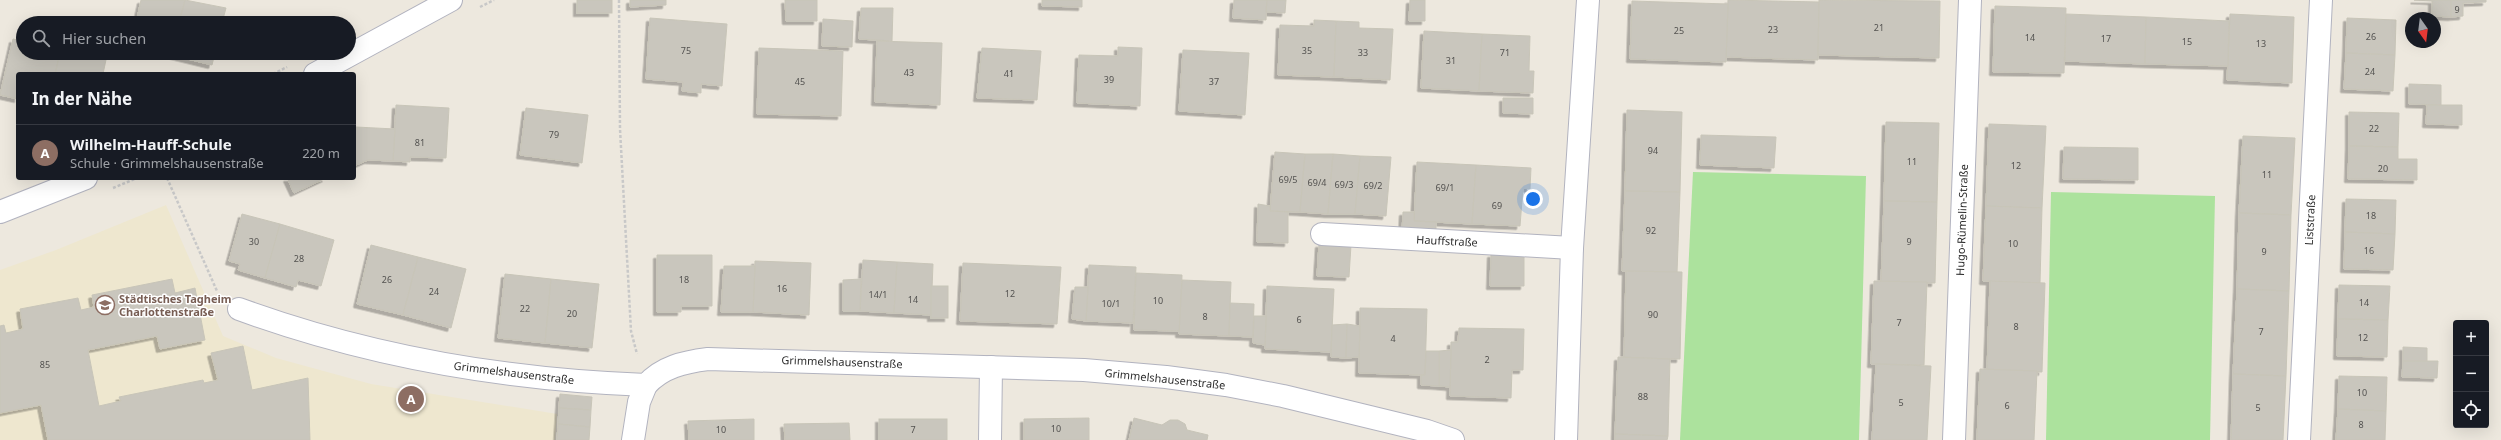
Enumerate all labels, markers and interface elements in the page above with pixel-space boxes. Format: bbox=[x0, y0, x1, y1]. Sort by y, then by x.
house number: 9 bbox=[2454, 3, 2460, 16]
north arrow bbox=[2405, 12, 2441, 48]
search box bbox=[16, 16, 356, 60]
house number: 21 bbox=[1874, 21, 1884, 34]
house number: 23 bbox=[1768, 23, 1778, 36]
house number: 25 bbox=[1674, 24, 1684, 37]
icon: search bbox=[30, 27, 52, 49]
text: Hier suchen bbox=[62, 28, 146, 48]
house number: 26 bbox=[2366, 30, 2376, 43]
house number: 14 bbox=[2025, 31, 2035, 44]
house number: 17 bbox=[2101, 32, 2111, 45]
house number: 15 bbox=[2182, 35, 2192, 48]
house number: 13 bbox=[2256, 37, 2266, 50]
house number: 75 bbox=[681, 44, 691, 57]
house number: 35 bbox=[1302, 44, 1312, 57]
house number: 33 bbox=[1358, 46, 1368, 59]
house number: 71 bbox=[1500, 46, 1510, 59]
house number: 31 bbox=[1446, 54, 1456, 67]
house number: 24 bbox=[2365, 65, 2375, 78]
house number: 43 bbox=[904, 66, 914, 79]
house number: 41 bbox=[1004, 67, 1014, 80]
house number: 39 bbox=[1104, 73, 1114, 86]
house number: 45 bbox=[795, 75, 805, 88]
house number: 37 bbox=[1209, 75, 1219, 88]
text: In der Nähe bbox=[32, 87, 132, 110]
house number: 22 bbox=[2369, 122, 2379, 135]
house number: 79 bbox=[549, 128, 559, 141]
text: Wilhelm-Hauff-Schule bbox=[70, 134, 232, 154]
house number: 81 bbox=[415, 136, 425, 149]
text: A bbox=[41, 144, 50, 162]
text: 220 m bbox=[302, 144, 340, 162]
house number: 94 bbox=[1648, 144, 1658, 157]
text: Schule · Grimmelshausenstraße bbox=[70, 154, 264, 172]
house number: 11 bbox=[1907, 155, 1917, 168]
house number: 12 bbox=[2011, 159, 2021, 172]
house number: 20 bbox=[2378, 162, 2388, 175]
street label: Hugo-Rümelin-Straße bbox=[1952, 164, 1971, 276]
house number: 11 bbox=[2262, 168, 2272, 181]
house number: 69/5 bbox=[1279, 173, 1297, 186]
house number: 69/4 bbox=[1308, 176, 1326, 189]
house number: 69/3 bbox=[1335, 178, 1353, 191]
house number: 69/2 bbox=[1364, 179, 1382, 192]
house number: 69/1 bbox=[1436, 181, 1454, 194]
your location bbox=[1523, 189, 1543, 209]
street label: Liststraße bbox=[2301, 194, 2318, 246]
house number: 69 bbox=[1492, 199, 1502, 212]
house number: 18 bbox=[2366, 209, 2376, 222]
house number: 92 bbox=[1646, 224, 1656, 237]
street label: Hauffstraße bbox=[1416, 231, 1478, 250]
house number: 30 bbox=[249, 235, 259, 248]
house number: 9 bbox=[1906, 235, 1912, 248]
house number: 10 bbox=[2008, 237, 2018, 250]
house number: 16 bbox=[2364, 244, 2374, 257]
house number: 9 bbox=[2261, 245, 2267, 258]
house number: 28 bbox=[294, 252, 304, 265]
house number: 26 bbox=[382, 273, 392, 286]
house number: 18 bbox=[679, 273, 689, 286]
house number: 16 bbox=[777, 282, 787, 295]
house number: 24 bbox=[429, 285, 439, 298]
house number: 12 bbox=[1005, 287, 1015, 300]
house number: 14/1 bbox=[869, 288, 887, 301]
place label: Städtisches Tagheim Charlottenstraße bbox=[119, 291, 231, 319]
house number: 14 bbox=[908, 293, 918, 306]
school or university icon: Städtisches Tagheim Charlottenstraße bbox=[94, 294, 116, 316]
house number: 10 bbox=[1153, 294, 1163, 307]
house number: 14 bbox=[2359, 296, 2369, 309]
house number: 10/1 bbox=[1102, 297, 1120, 310]
house number: 22 bbox=[520, 302, 530, 315]
house number: 20 bbox=[567, 307, 577, 320]
house number: 90 bbox=[1648, 308, 1658, 321]
house number: 8 bbox=[1202, 310, 1208, 323]
house number: 6 bbox=[1296, 313, 1302, 326]
house number: 7 bbox=[1896, 316, 1902, 329]
house number: 8 bbox=[2013, 320, 2019, 333]
map controls bbox=[2453, 320, 2489, 428]
button: + bbox=[2453, 320, 2489, 356]
house number: 7 bbox=[2258, 325, 2264, 338]
house number: 12 bbox=[2358, 331, 2368, 344]
house number: 4 bbox=[1390, 332, 1396, 345]
street label: Grimmelshausenstraße bbox=[781, 352, 903, 371]
house number: 2 bbox=[1484, 353, 1490, 366]
button: − bbox=[2453, 356, 2489, 392]
house number: 85 bbox=[40, 358, 50, 371]
street label: Grimmelshausenstraße bbox=[453, 358, 575, 387]
street label: Grimmelshausenstraße bbox=[1104, 365, 1226, 392]
pin: A bbox=[398, 384, 424, 414]
house number: 10 bbox=[2357, 386, 2367, 399]
house number: 88 bbox=[1638, 390, 1648, 403]
button: locate bbox=[2453, 392, 2489, 428]
house number: 5 bbox=[1898, 396, 1904, 409]
house number: 6 bbox=[2004, 399, 2010, 412]
house number: 5 bbox=[2255, 401, 2261, 414]
house number: 8 bbox=[2358, 418, 2364, 431]
house number: 10 bbox=[1051, 422, 1061, 435]
house number: 10 bbox=[716, 423, 726, 436]
house number: 7 bbox=[910, 423, 916, 436]

